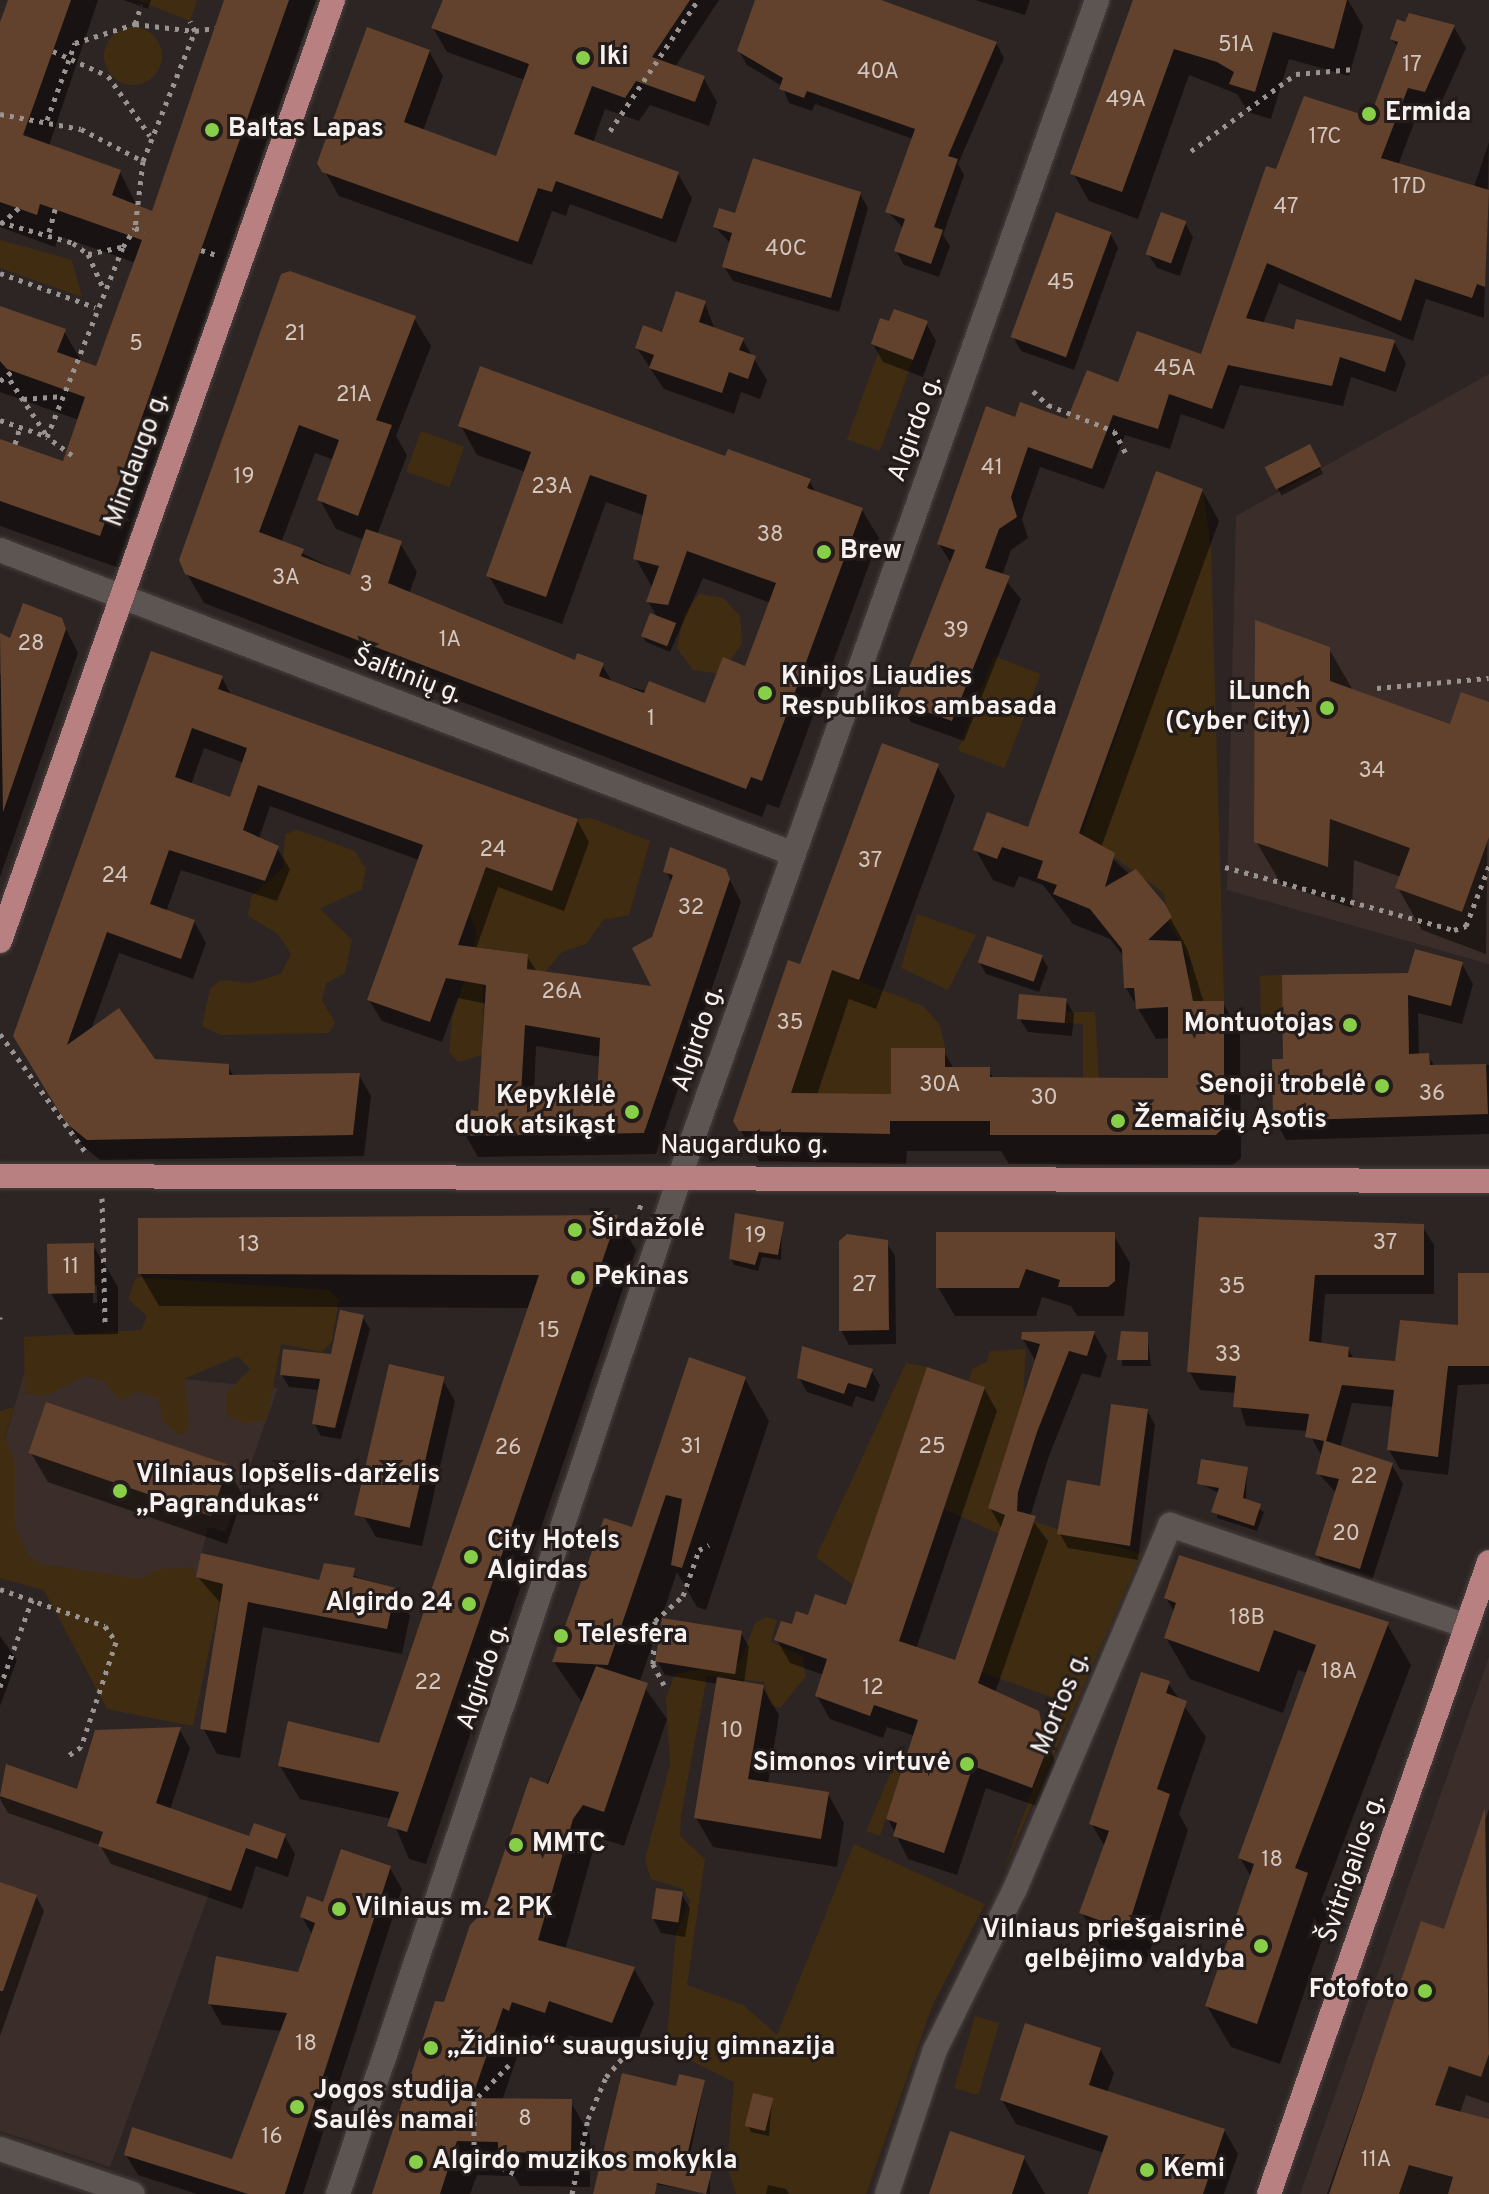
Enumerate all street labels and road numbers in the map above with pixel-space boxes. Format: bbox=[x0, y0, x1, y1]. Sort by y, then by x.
street label: Algirdo g. bbox=[882, 372, 950, 486]
street label: Mindaugo g. bbox=[99, 388, 177, 532]
street label: Šaltinių g. bbox=[348, 642, 466, 712]
street label: Algirdo g. bbox=[666, 982, 732, 1096]
street label: Naugarduko g. bbox=[660, 1131, 828, 1163]
street label: Algirdo g. bbox=[451, 1620, 517, 1734]
street label: Mortos g. bbox=[1026, 1648, 1098, 1760]
street label: Švitrigailos g. bbox=[1313, 1791, 1393, 1947]

